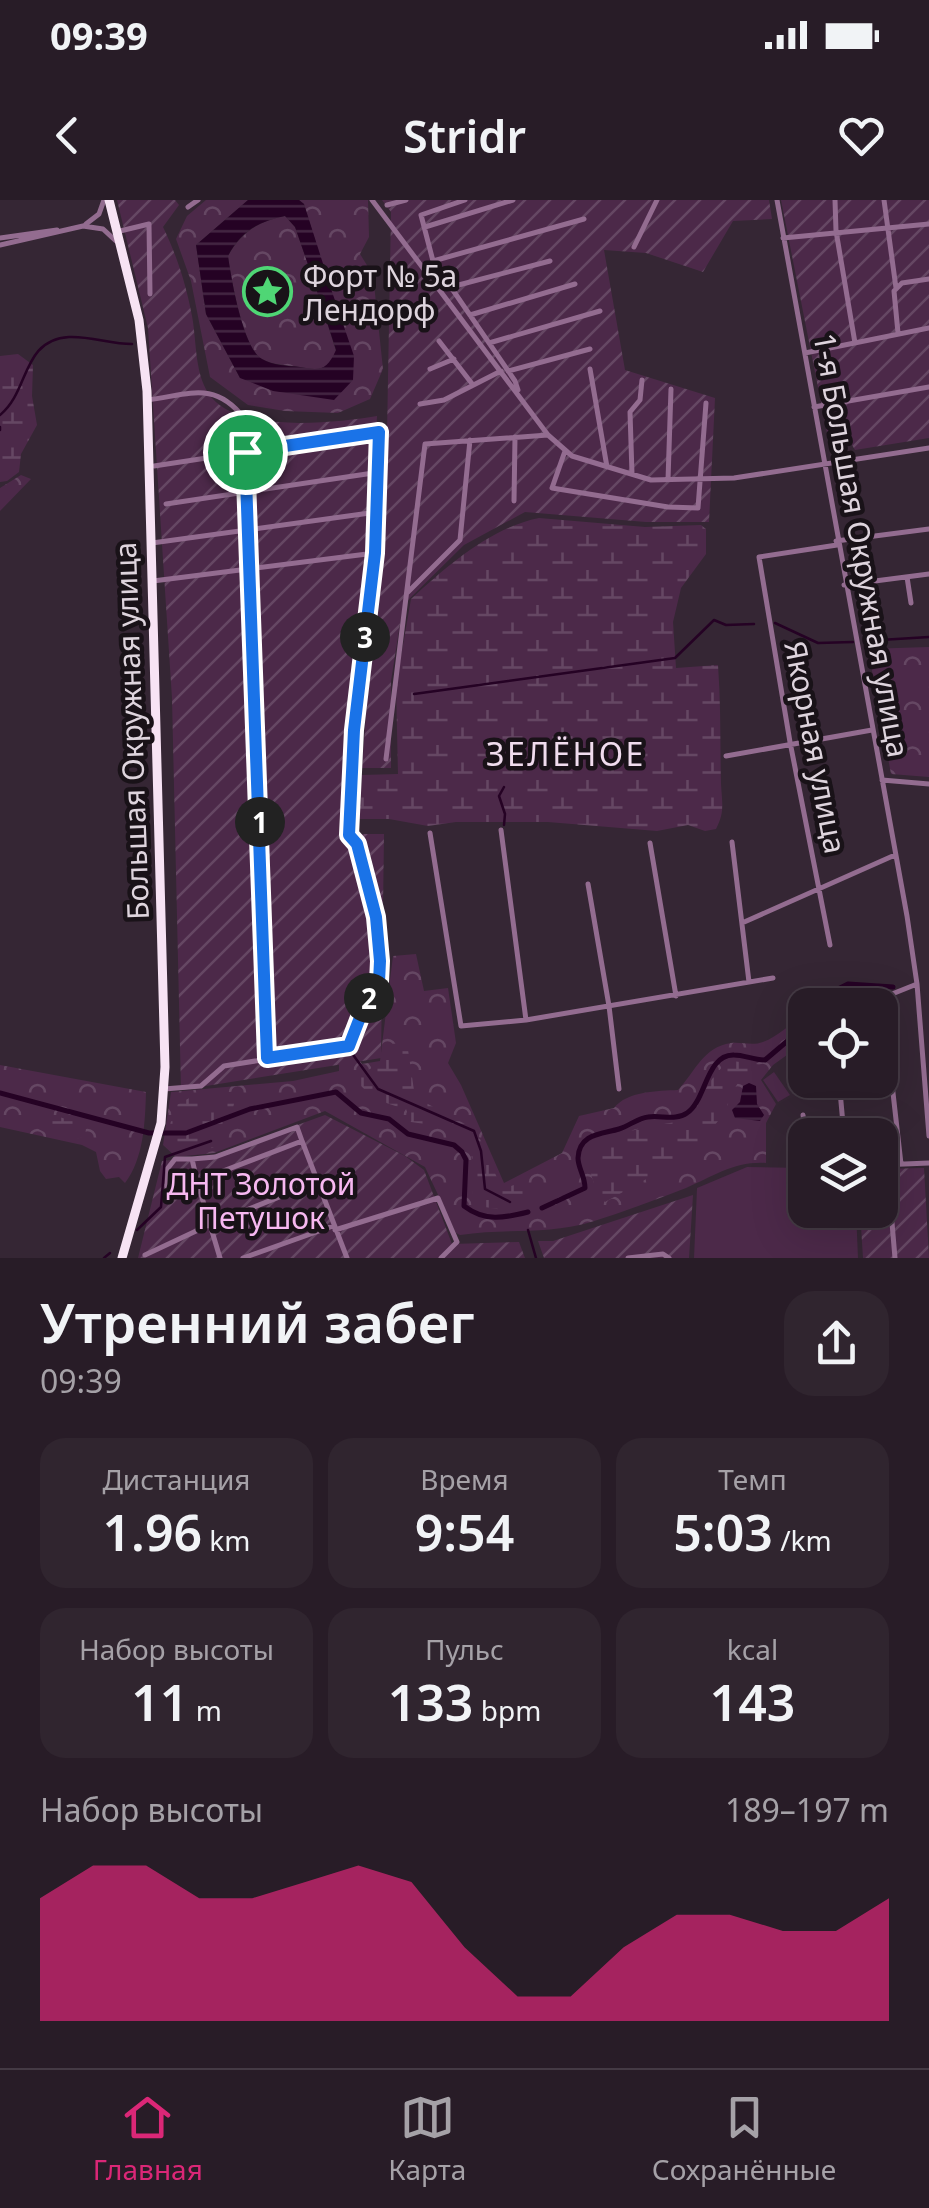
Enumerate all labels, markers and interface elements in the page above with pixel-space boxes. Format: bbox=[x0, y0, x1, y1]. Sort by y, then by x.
text: 09:39 bbox=[50, 9, 148, 61]
text: Stridr bbox=[403, 105, 526, 166]
icon: back bbox=[40, 108, 95, 163]
icon: heart bbox=[834, 108, 889, 163]
place label: Форт № 5а Лендорф bbox=[303, 255, 457, 330]
place icon: Форт № 5а Лендорф bbox=[242, 266, 294, 318]
street label: 1-я Большая Окружная улица bbox=[804, 330, 920, 760]
pin bbox=[203, 410, 288, 495]
icon: arrive bbox=[218, 425, 273, 480]
street label: Большая Окружная улица bbox=[104, 541, 158, 921]
pin: 3 bbox=[340, 612, 390, 662]
text: 3 bbox=[357, 618, 373, 656]
street label: Якорная улица bbox=[775, 637, 857, 857]
district label: ЗЕЛЁНОЕ bbox=[486, 732, 646, 775]
pin: 1 bbox=[235, 797, 285, 847]
text: 1 bbox=[252, 803, 268, 841]
pin: 2 bbox=[344, 973, 394, 1023]
text: 2 bbox=[361, 979, 377, 1017]
map controls bbox=[788, 988, 898, 1228]
button: locate bbox=[788, 988, 898, 1098]
button: layers bbox=[788, 1118, 898, 1228]
park label: ДНТ Золотой Петушок bbox=[167, 1163, 356, 1238]
text: Утренний забег bbox=[40, 1284, 475, 1359]
button: share bbox=[784, 1291, 889, 1396]
text: 09:39 bbox=[40, 1359, 122, 1402]
text: Дистанция bbox=[102, 1460, 251, 1498]
text: Время bbox=[420, 1460, 509, 1498]
text: Темп bbox=[718, 1460, 787, 1498]
text: 1.96 bbox=[102, 1498, 202, 1566]
text: 9:54 bbox=[415, 1498, 514, 1566]
text: 5:03 bbox=[673, 1498, 773, 1566]
text: km bbox=[202, 1521, 251, 1559]
text: /km bbox=[773, 1521, 832, 1559]
text: Набор высоты bbox=[79, 1630, 274, 1668]
text: Пульс bbox=[425, 1630, 504, 1668]
text: kcal bbox=[727, 1630, 778, 1668]
text: 11 bbox=[131, 1668, 188, 1736]
text: 133 bbox=[388, 1668, 473, 1736]
text: 143 bbox=[710, 1668, 795, 1736]
text: m bbox=[188, 1691, 222, 1729]
text: bpm bbox=[473, 1691, 541, 1729]
text: Набор высоты bbox=[40, 1788, 263, 1831]
text: 189–197 m bbox=[725, 1788, 889, 1831]
tab: Главная bbox=[93, 2090, 203, 2188]
tab: Карта bbox=[388, 2090, 466, 2188]
tab: Сохранённые bbox=[652, 2090, 836, 2188]

